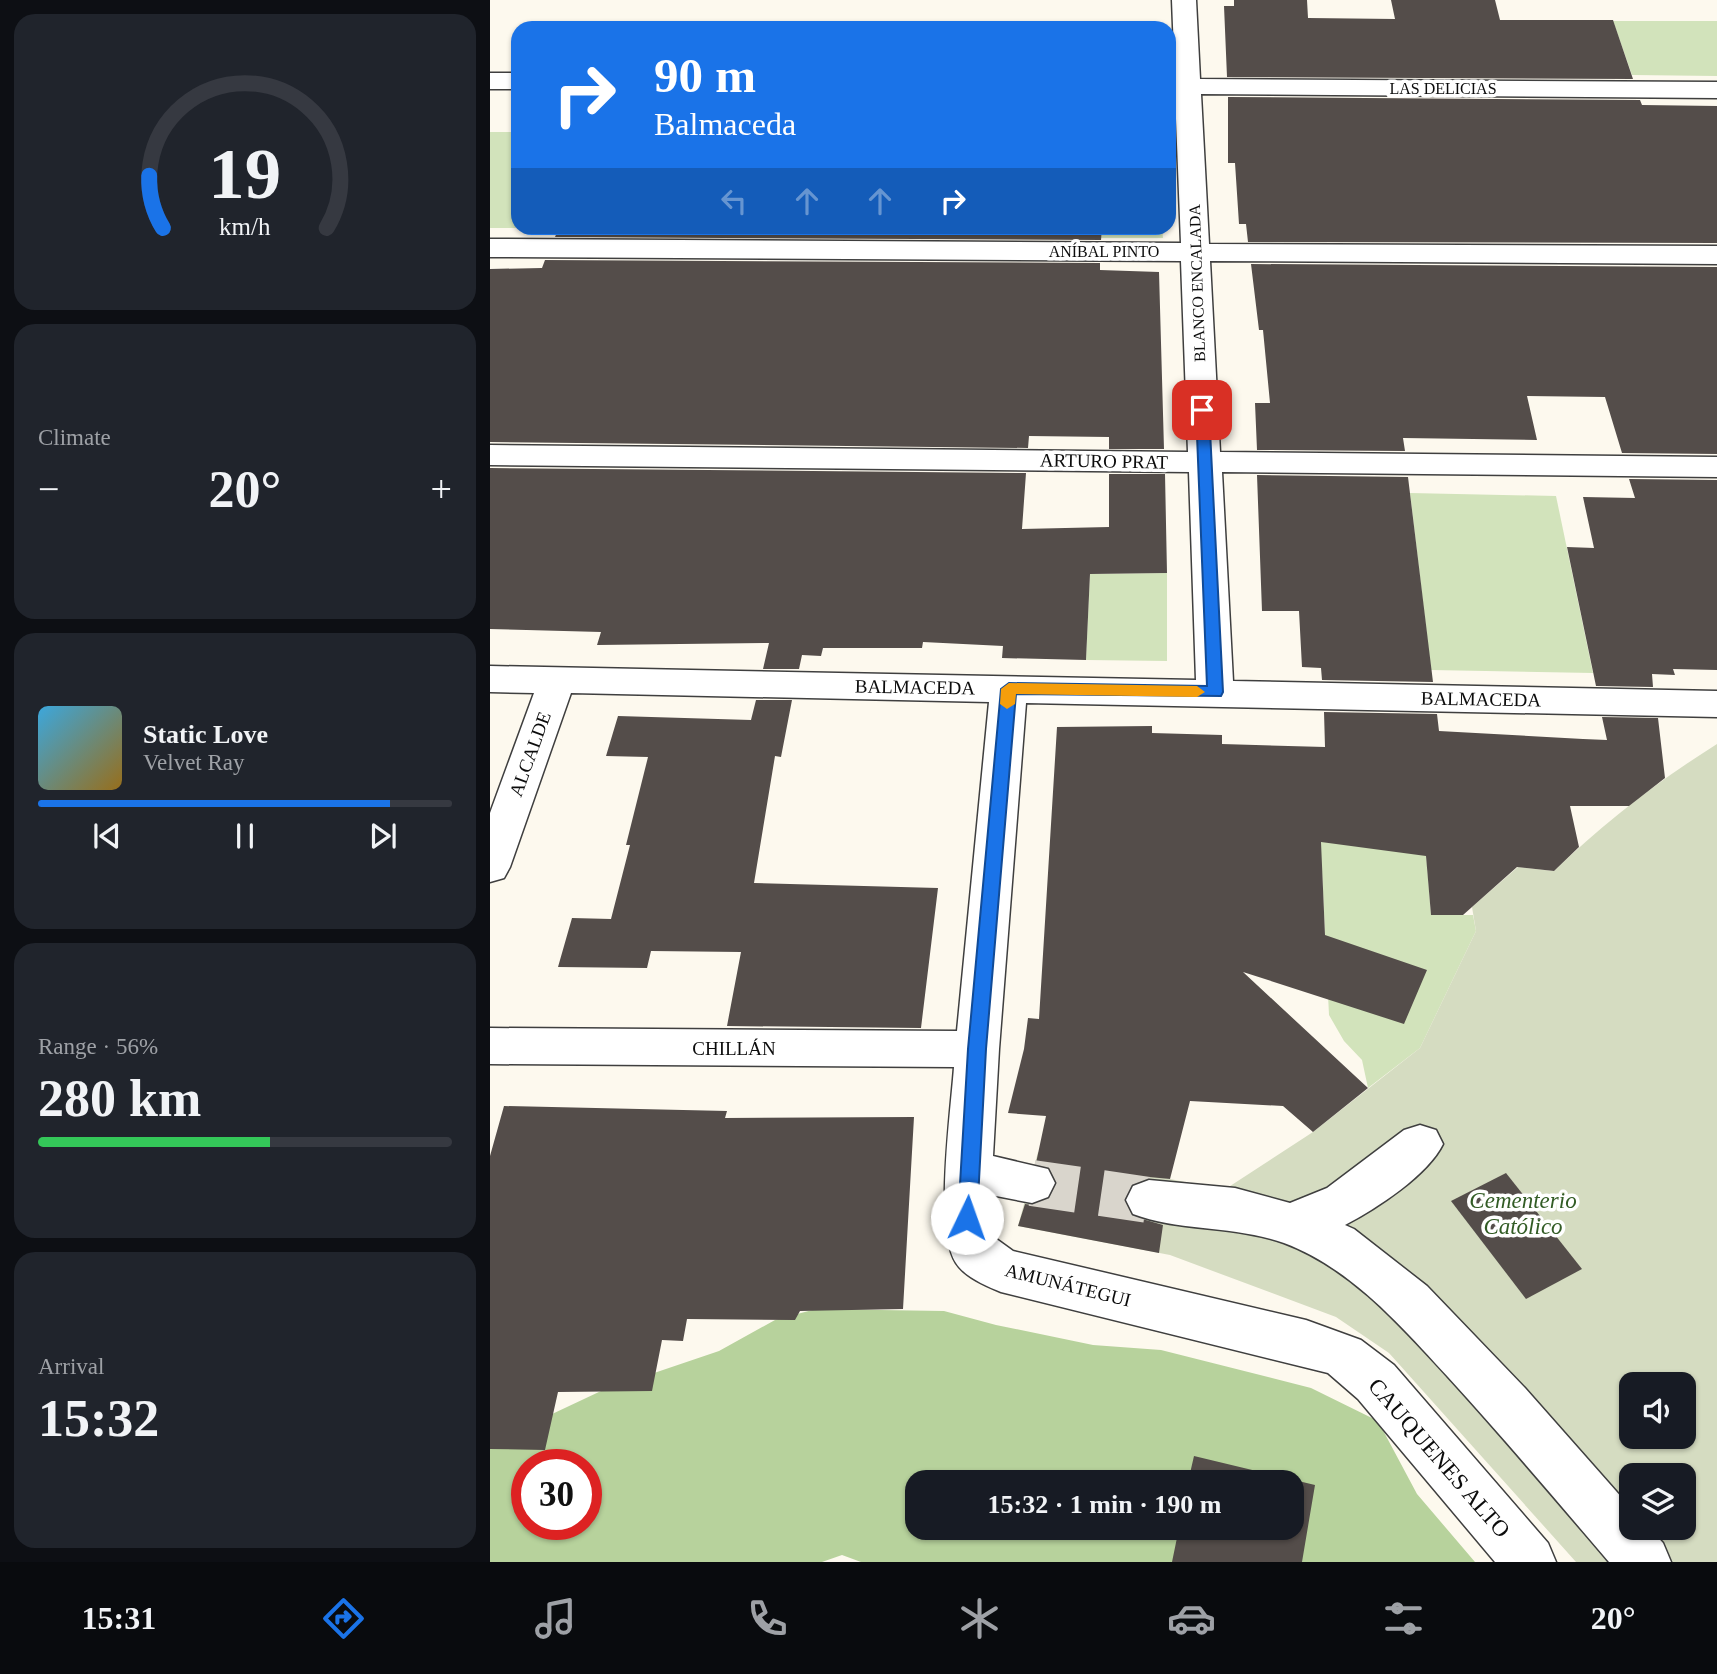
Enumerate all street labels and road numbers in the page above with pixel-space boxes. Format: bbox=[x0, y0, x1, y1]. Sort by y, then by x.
street label: LAS DELICIAS bbox=[1389, 80, 1497, 97]
street label: BLANCO ENCALADA bbox=[1186, 203, 1208, 362]
street label: ANÍBAL PINTO bbox=[1049, 242, 1159, 260]
street label: ARTURO PRAT bbox=[1040, 449, 1169, 473]
street label: BALMACEDA bbox=[855, 675, 976, 699]
street label: BALMACEDA bbox=[1421, 687, 1542, 711]
street label: ALCALDE bbox=[505, 709, 555, 799]
street label: CHILLÁN bbox=[692, 1038, 776, 1059]
street label: AMUNÁTEGUI bbox=[1003, 1259, 1133, 1311]
street label: CAUQUENES ALTO bbox=[1363, 1373, 1515, 1543]

